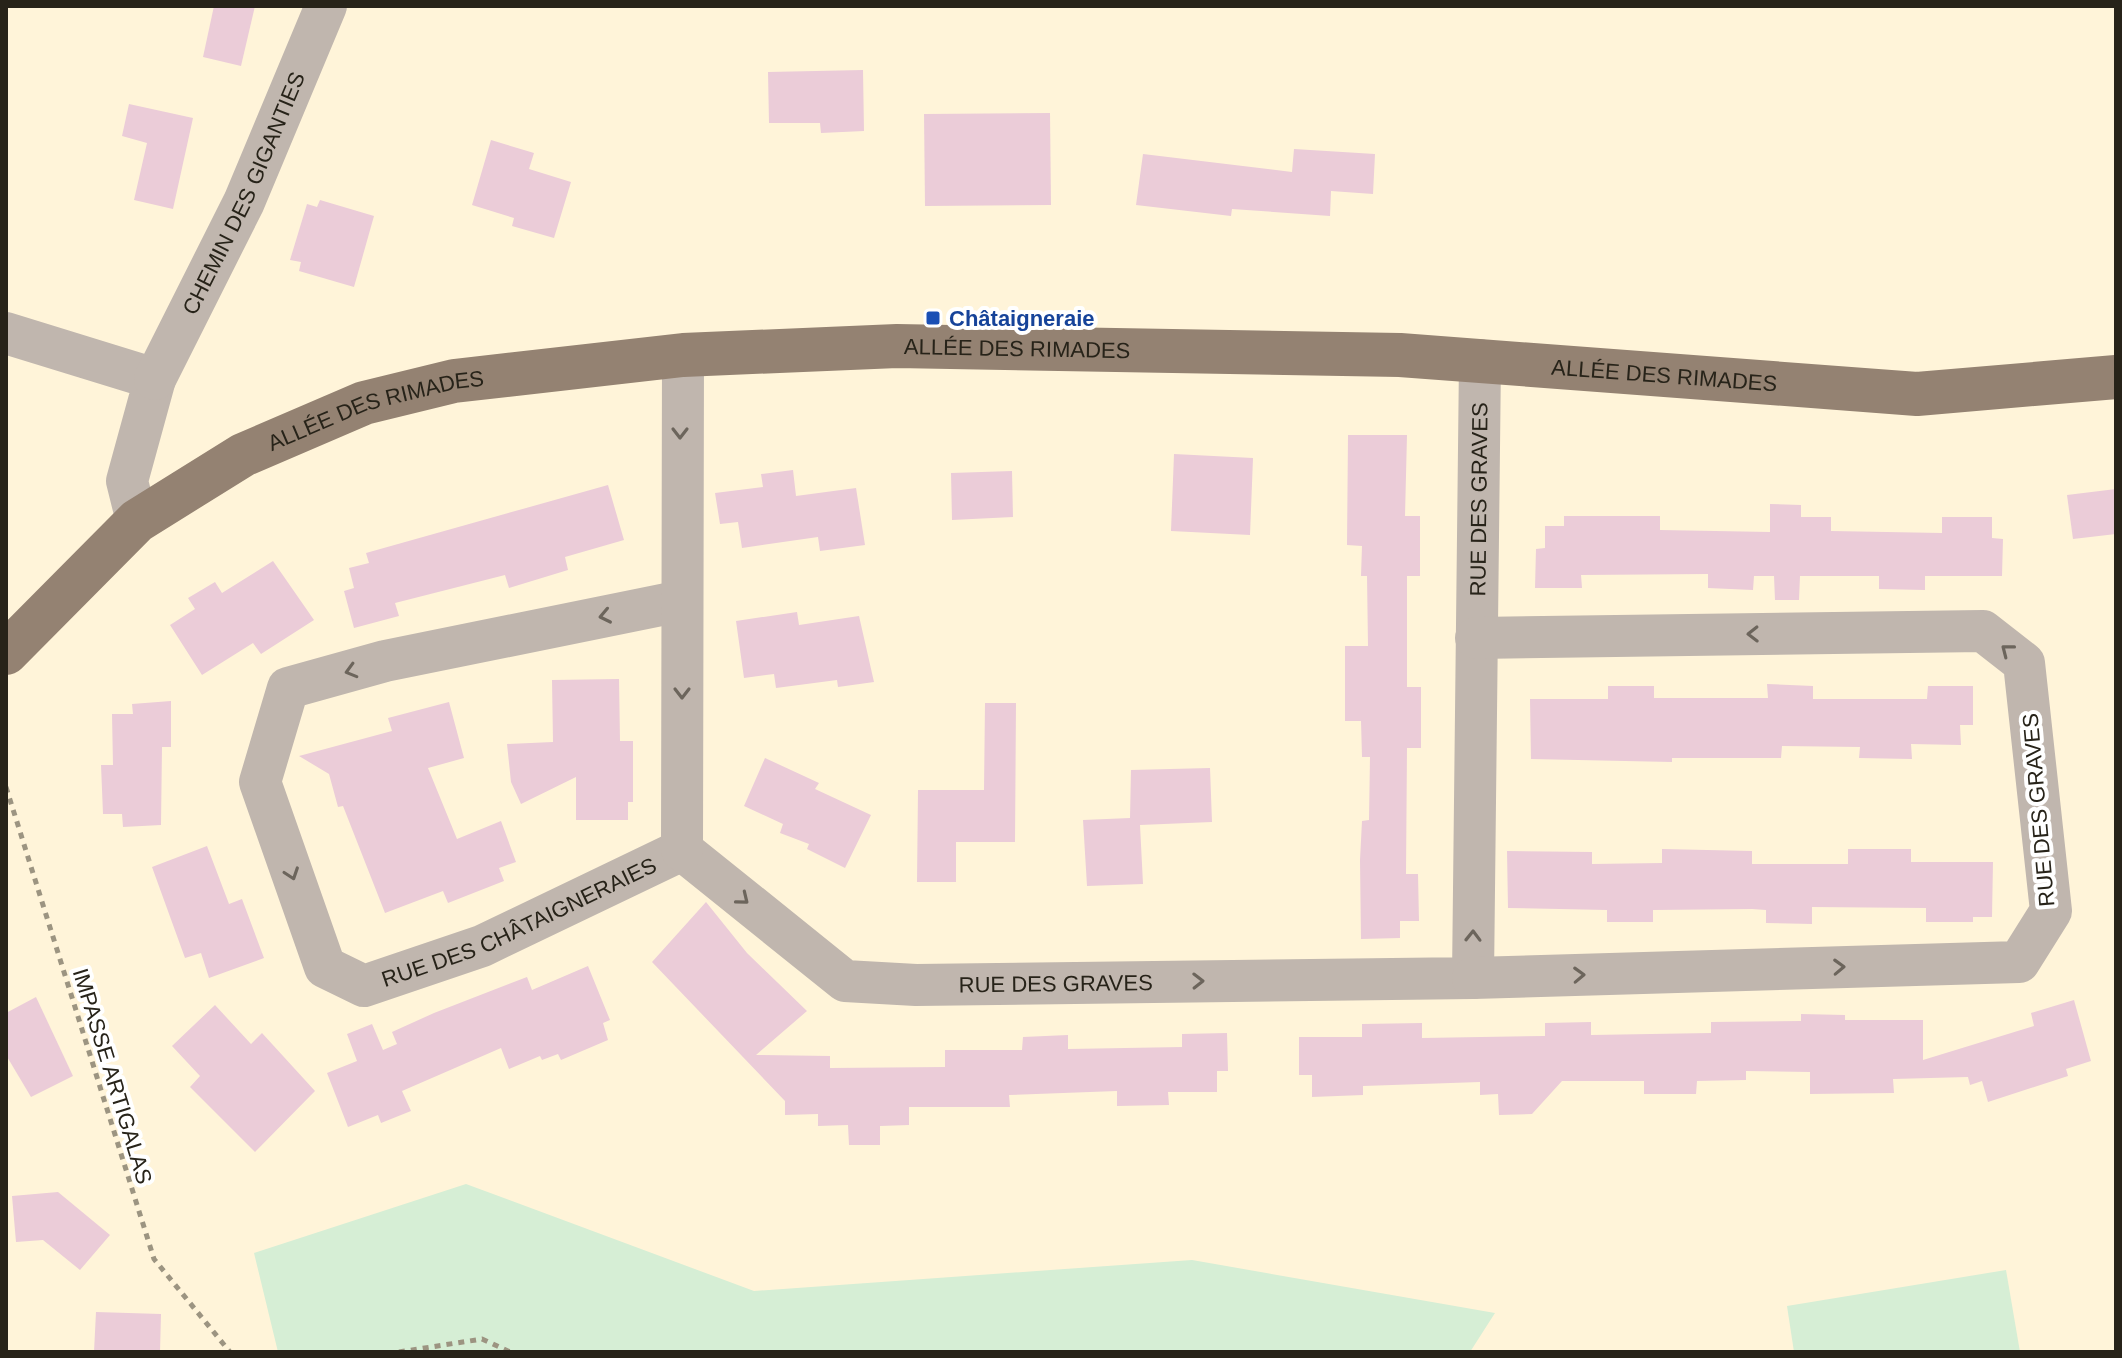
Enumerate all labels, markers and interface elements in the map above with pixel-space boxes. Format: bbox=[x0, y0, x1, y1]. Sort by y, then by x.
street label: CHEMIN DES GIGANTIES bbox=[177, 68, 310, 319]
place label: Châtaigneraie bbox=[949, 306, 1095, 331]
marker: Châtaigneraie bbox=[924, 309, 942, 327]
street label: ALLÉE DES RIMADES bbox=[904, 334, 1131, 363]
street label: ALLÉE DES RIMADES bbox=[1550, 354, 1778, 396]
street label: ALLÉE DES RIMADES bbox=[264, 366, 485, 456]
street label: RUE DES GRAVES bbox=[1465, 402, 1493, 597]
one-way arrow bbox=[672, 427, 689, 440]
one-way arrow bbox=[599, 607, 612, 624]
one-way arrow bbox=[1746, 625, 1759, 643]
one-way arrow bbox=[2001, 645, 2016, 659]
one-way arrow bbox=[344, 661, 358, 678]
one-way arrow bbox=[673, 687, 691, 700]
street label: RUE DES GRAVES bbox=[2018, 712, 2059, 908]
street label: RUE DES CHÂTAIGNERAIES bbox=[378, 852, 660, 992]
one-way arrow bbox=[283, 866, 299, 880]
one-way arrow bbox=[734, 889, 748, 904]
one-way arrow bbox=[1465, 929, 1482, 942]
one-way arrow bbox=[1833, 959, 1846, 976]
street label: IMPASSE ARTIGALAS bbox=[68, 965, 157, 1187]
one-way arrow bbox=[1573, 966, 1586, 983]
street label: RUE DES GRAVES bbox=[959, 970, 1153, 997]
one-way arrow bbox=[1192, 972, 1205, 990]

